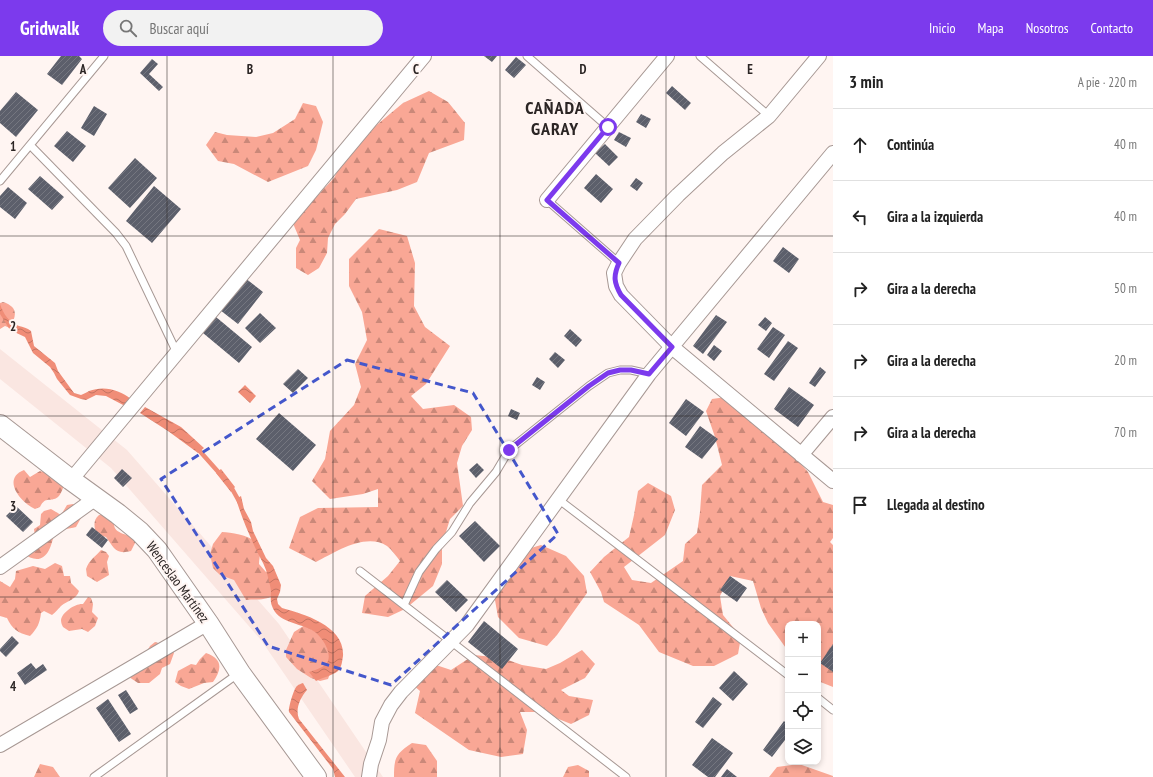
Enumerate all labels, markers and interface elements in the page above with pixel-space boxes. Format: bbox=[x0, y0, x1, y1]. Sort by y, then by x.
search box bbox=[103, 10, 383, 46]
text: Gridwalk bbox=[20, 16, 79, 40]
icon: search bbox=[117, 17, 139, 39]
text: Buscar aquí bbox=[149, 19, 209, 38]
text: Inicio bbox=[929, 19, 956, 37]
text: Mapa bbox=[978, 19, 1004, 37]
text: Nosotros bbox=[1026, 19, 1069, 37]
text: Contacto bbox=[1091, 19, 1133, 37]
text: A bbox=[79, 61, 87, 78]
text: B bbox=[247, 61, 253, 78]
text: C bbox=[413, 61, 419, 78]
text: D bbox=[580, 61, 587, 78]
text: E bbox=[747, 61, 753, 78]
text: 3 min bbox=[849, 71, 883, 93]
text: A pie · 220 m bbox=[1078, 74, 1137, 91]
district label: CAÑADA GARAY bbox=[525, 96, 585, 140]
route start bbox=[599, 118, 617, 136]
icon: ahead bbox=[849, 134, 871, 156]
text: Continúa bbox=[887, 135, 934, 154]
text: 40 m bbox=[1114, 136, 1137, 153]
text: 1 bbox=[10, 138, 16, 155]
icon: left bbox=[849, 206, 871, 228]
text: Gira a la izquierda bbox=[887, 207, 983, 226]
text: 40 m bbox=[1114, 208, 1137, 225]
icon: right bbox=[849, 278, 871, 300]
text: Gira a la derecha bbox=[887, 279, 976, 298]
text: 50 m bbox=[1114, 280, 1137, 297]
text: 2 bbox=[10, 318, 16, 335]
icon: right bbox=[849, 350, 871, 372]
text: Gira a la derecha bbox=[887, 351, 976, 370]
text: 20 m bbox=[1114, 352, 1137, 369]
icon: right bbox=[849, 422, 871, 444]
text: Gira a la derecha bbox=[887, 423, 976, 442]
text: 70 m bbox=[1114, 424, 1137, 441]
route end bbox=[500, 441, 518, 459]
icon: arrive bbox=[849, 494, 871, 516]
text: Llegada al destino bbox=[887, 495, 985, 514]
text: 3 bbox=[10, 498, 16, 515]
street label: Wenceslao Martínez bbox=[142, 538, 214, 626]
map controls bbox=[785, 621, 821, 765]
button: + bbox=[785, 621, 821, 657]
button: − bbox=[785, 657, 821, 693]
text: 4 bbox=[10, 678, 17, 695]
button: locate bbox=[785, 693, 821, 729]
button: layers bbox=[785, 729, 821, 765]

